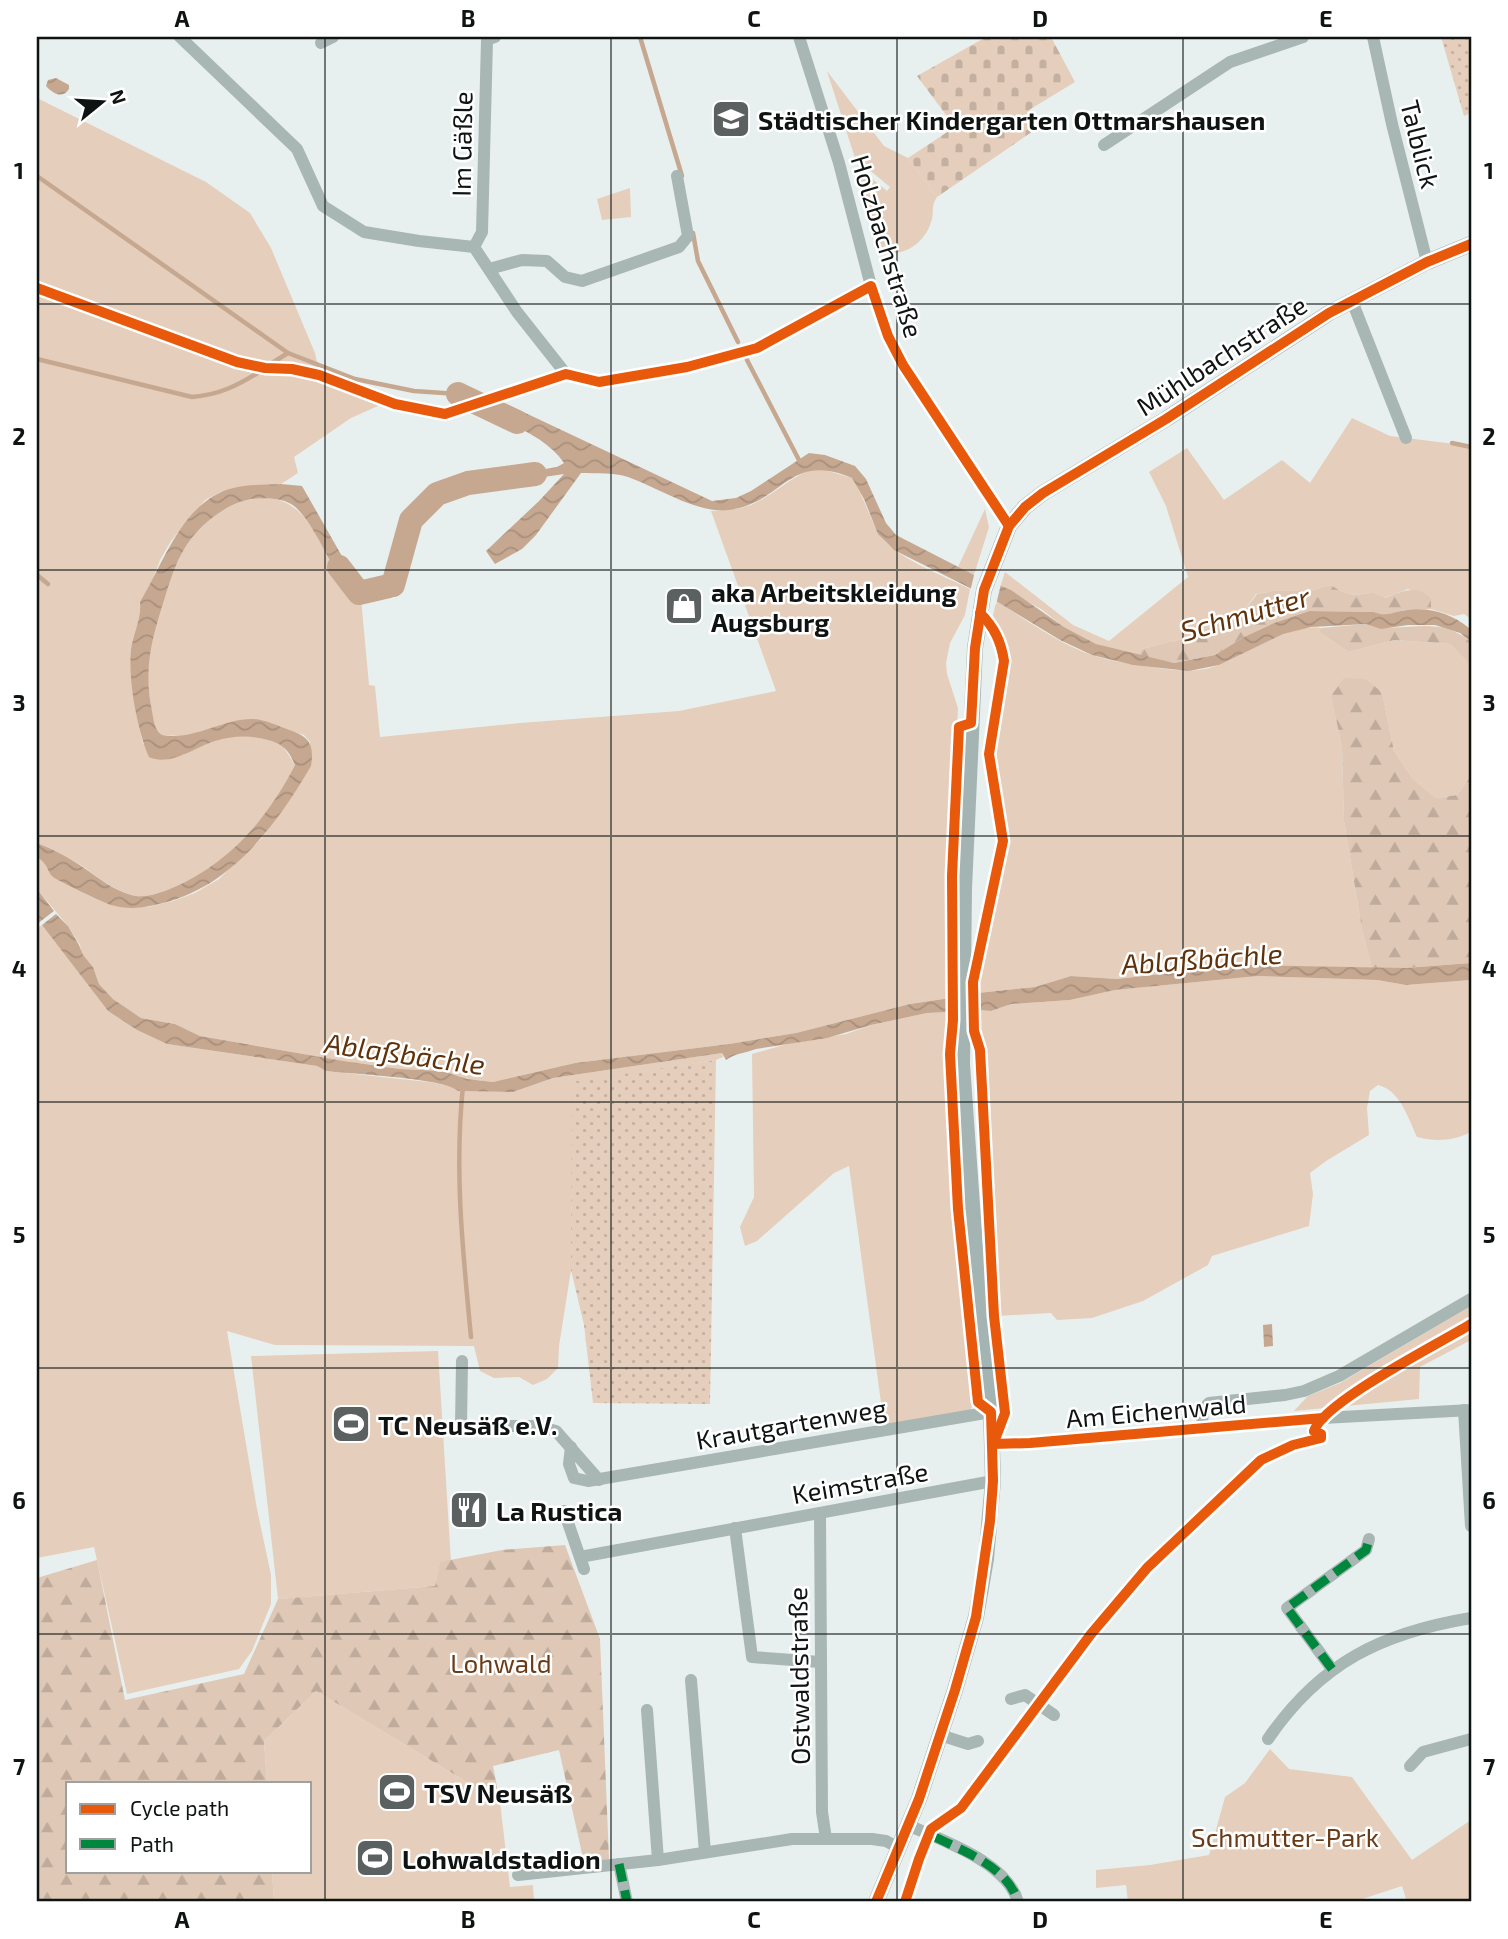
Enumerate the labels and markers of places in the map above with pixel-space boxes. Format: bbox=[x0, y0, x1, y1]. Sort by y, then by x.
school or university icon: Städtischer Kindergarten Ottmarshausen bbox=[710, 98, 752, 140]
place label: Städtischer Kindergarten Ottmarshausen bbox=[758, 104, 1265, 135]
place label: aka Arbeitskleidung Augsburg bbox=[711, 576, 957, 637]
shop icon: aka Arbeitskleidung Augsburg bbox=[663, 585, 705, 627]
sports icon: TC Neusäß e.V. bbox=[330, 1403, 372, 1445]
place label: TC Neusäß e.V. bbox=[378, 1409, 557, 1440]
restaurant icon: La Rustica bbox=[448, 1489, 490, 1531]
place label: La Rustica bbox=[496, 1495, 622, 1526]
sports icon: TSV Neusäß bbox=[376, 1771, 418, 1813]
place label: TSV Neusäß bbox=[424, 1777, 572, 1808]
sports icon: Lohwaldstadion bbox=[354, 1837, 396, 1879]
place label: Lohwaldstadion bbox=[402, 1843, 601, 1874]

